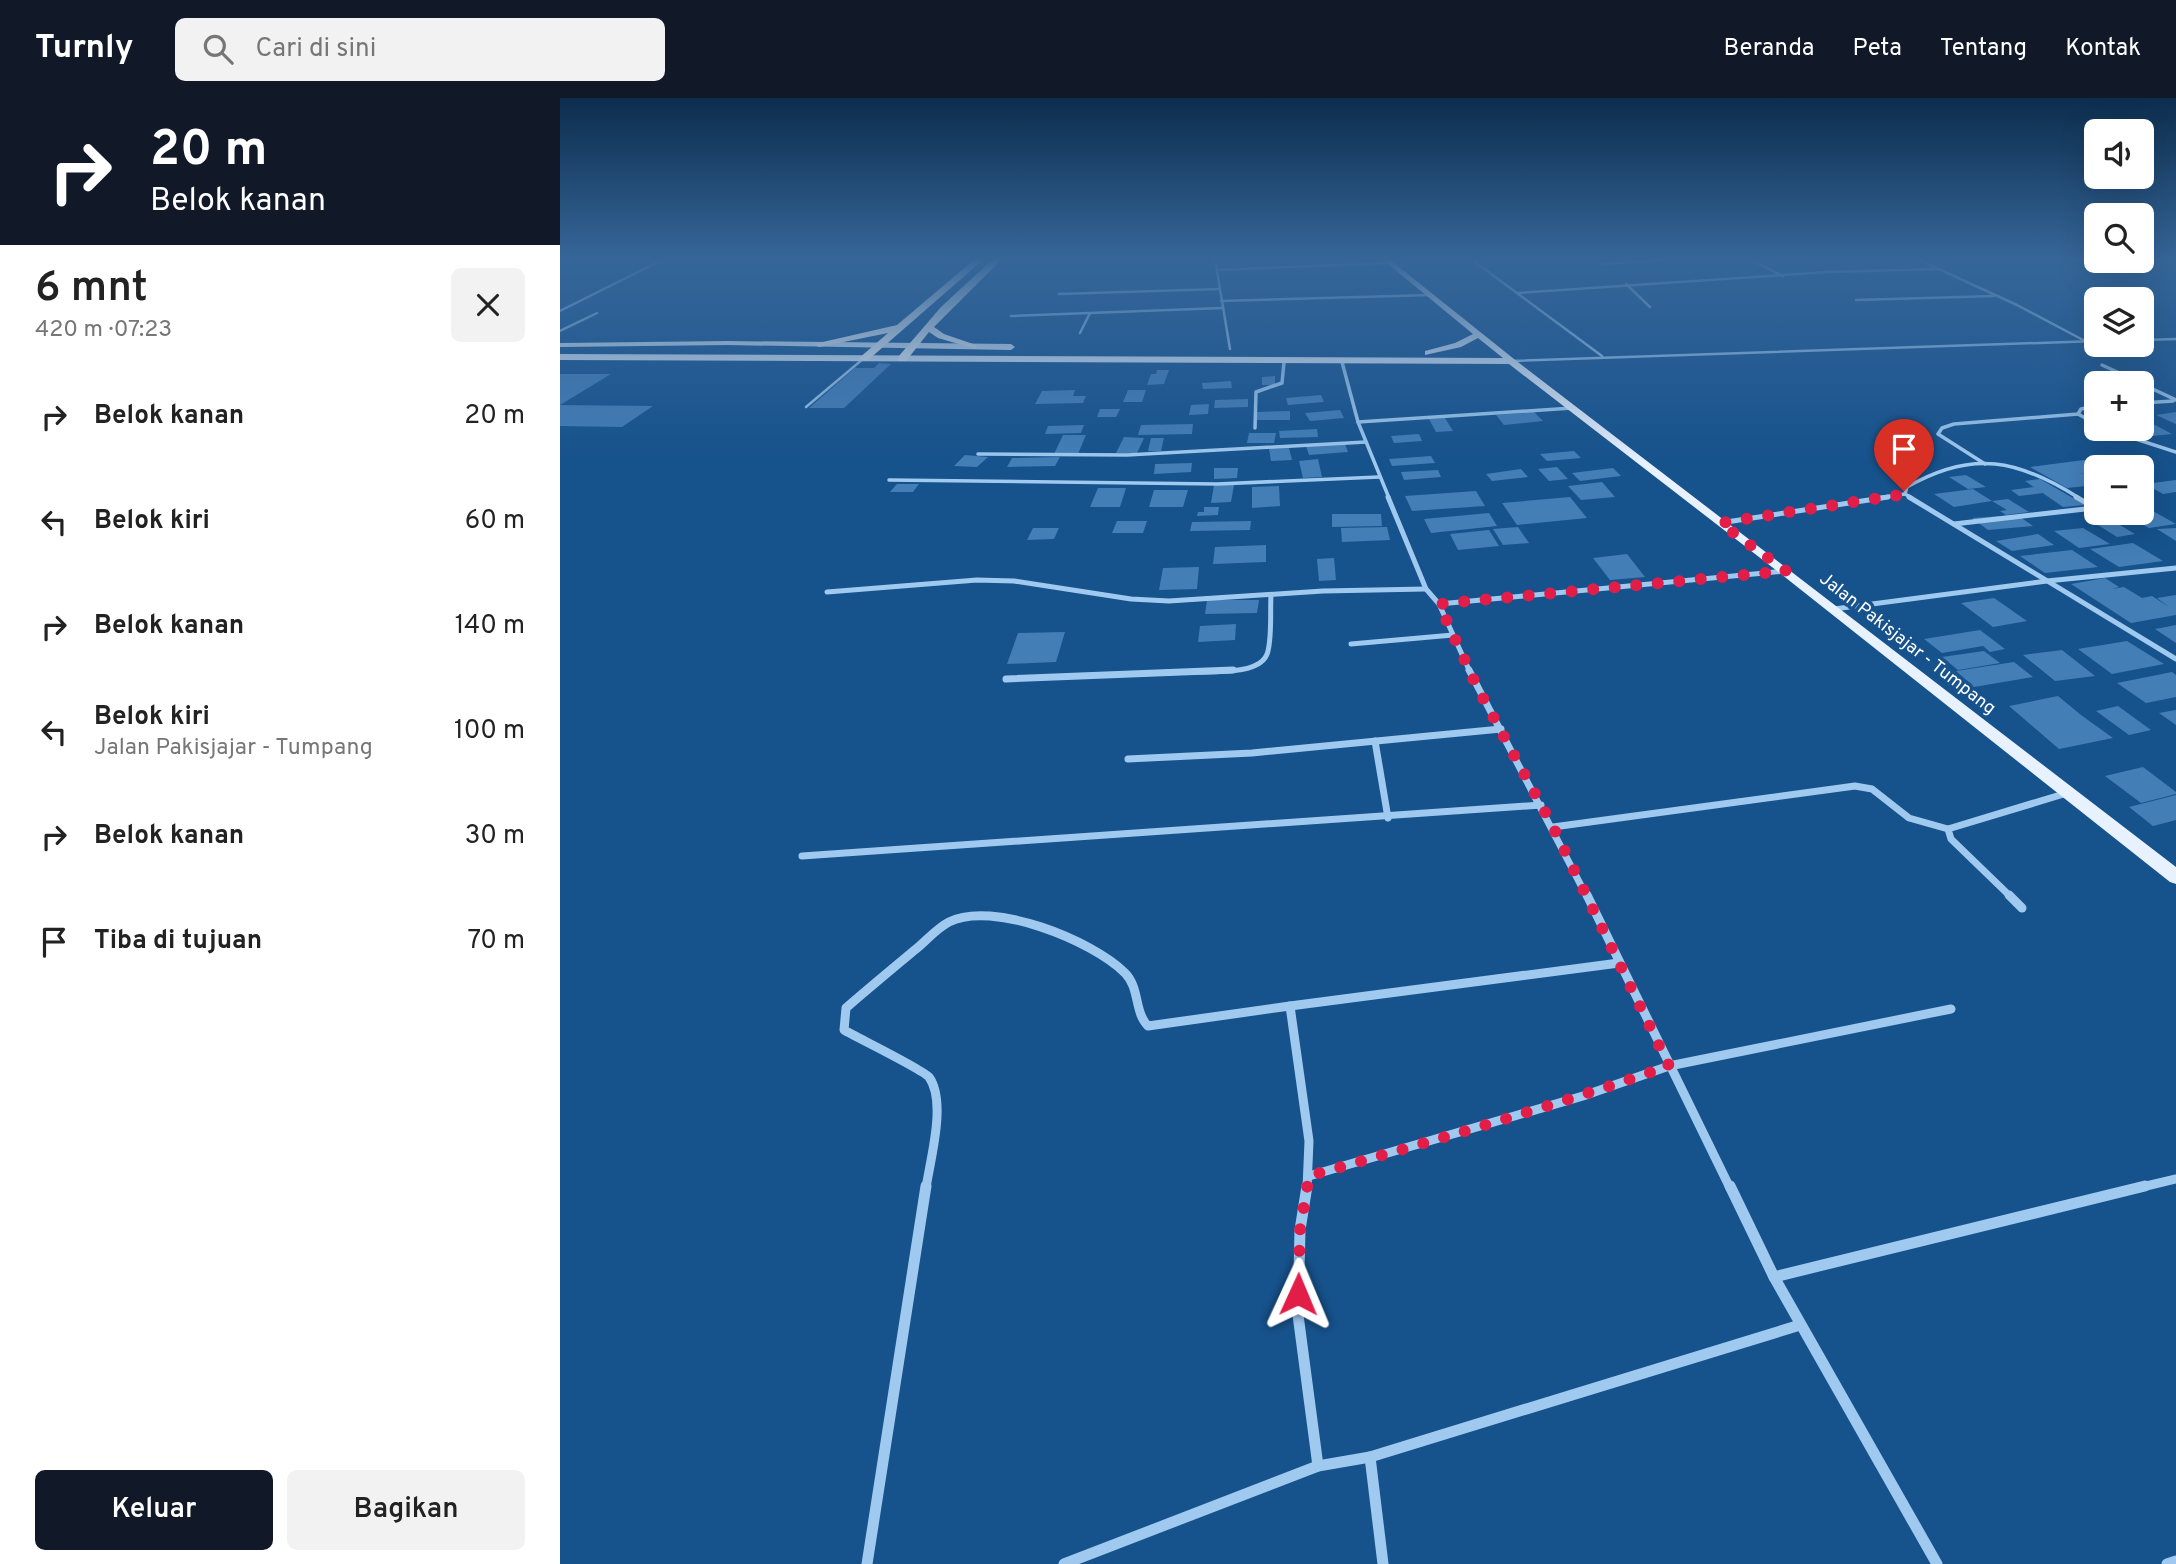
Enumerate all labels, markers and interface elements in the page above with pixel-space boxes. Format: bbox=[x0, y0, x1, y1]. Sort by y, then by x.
search box bbox=[175, 18, 665, 81]
text: Turnly bbox=[35, 28, 133, 70]
icon: search bbox=[199, 30, 237, 68]
text: Cari di sini bbox=[255, 33, 376, 66]
text: Beranda bbox=[1724, 34, 1815, 64]
text: Peta bbox=[1853, 34, 1902, 64]
text: Tentang bbox=[1940, 34, 2027, 64]
text: Kontak bbox=[2065, 34, 2141, 64]
map controls bbox=[2084, 119, 2154, 525]
button: sound bbox=[2084, 119, 2154, 189]
text: 20 m bbox=[150, 121, 267, 183]
icon: right bbox=[35, 126, 126, 217]
text: Belok kanan bbox=[150, 182, 326, 222]
button: search bbox=[2084, 203, 2154, 273]
text: 6 mnt bbox=[35, 263, 148, 316]
button: close bbox=[451, 268, 525, 342]
button: layers bbox=[2084, 287, 2154, 357]
text: 420 m · 07:23 bbox=[35, 316, 172, 345]
button: + bbox=[2084, 371, 2154, 441]
icon: right bbox=[35, 398, 73, 436]
text: Belok kanan bbox=[94, 400, 244, 433]
text: 20 m bbox=[464, 400, 525, 433]
pin bbox=[1874, 419, 1934, 491]
icon: arrive bbox=[1885, 430, 1923, 468]
button: − bbox=[2084, 455, 2154, 525]
icon: left bbox=[35, 503, 73, 541]
text: Belok kiri bbox=[94, 505, 210, 538]
text: 60 m bbox=[465, 505, 525, 538]
street label: Jalan Pakisjajar - Tumpang bbox=[1814, 568, 2000, 720]
icon: right bbox=[35, 608, 73, 646]
text: Belok kanan bbox=[94, 610, 244, 643]
text: 140 m bbox=[455, 610, 525, 643]
text: Belok kiri bbox=[94, 701, 210, 734]
icon: left bbox=[35, 713, 73, 751]
text: 100 m bbox=[454, 715, 525, 748]
text: Jalan Pakisjajar - Tumpang bbox=[94, 734, 373, 763]
icon: right bbox=[35, 818, 73, 856]
text: Belok kanan bbox=[94, 820, 244, 853]
text: 30 m bbox=[465, 820, 525, 853]
icon: arrive bbox=[35, 923, 73, 961]
text: Tiba di tujuan bbox=[94, 925, 262, 958]
text: 70 m bbox=[467, 925, 525, 958]
position arrow bbox=[1261, 1257, 1335, 1331]
button: Keluar bbox=[35, 1470, 273, 1550]
button: Bagikan bbox=[287, 1470, 525, 1550]

